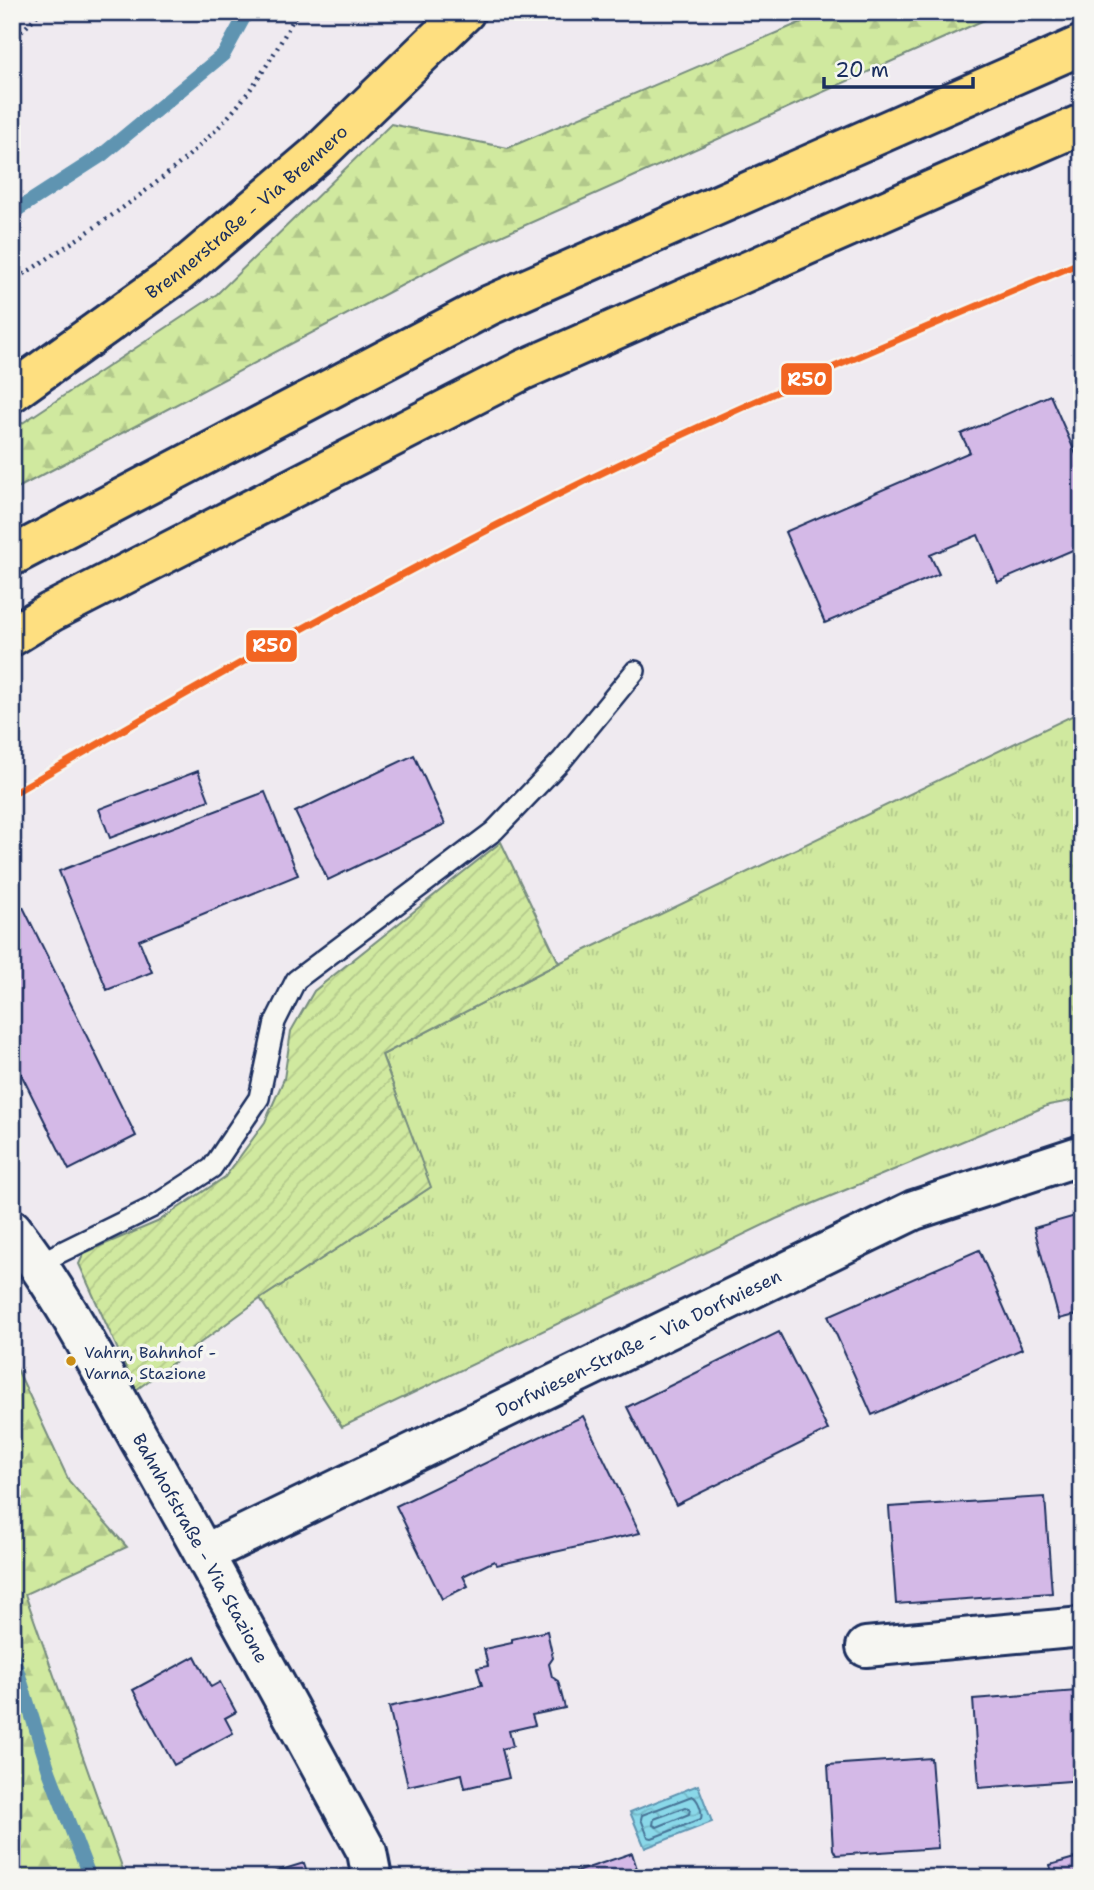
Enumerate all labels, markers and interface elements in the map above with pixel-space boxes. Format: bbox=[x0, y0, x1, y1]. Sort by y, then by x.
scale bar bbox=[824, 46, 973, 90]
text: 20 m bbox=[835, 56, 889, 84]
street label: Brennerstraße - Via Brennero bbox=[141, 120, 353, 305]
line badge: R50 bbox=[780, 362, 833, 396]
text: R50 bbox=[787, 367, 827, 392]
line badge: R50 bbox=[245, 629, 298, 663]
text: R50 bbox=[252, 633, 292, 658]
street label: Dorfwiesen-Straße - Via Dorfwiesen bbox=[492, 1264, 785, 1423]
place label: Vahrn, Bahnhof - Varna, Stazione bbox=[84, 1342, 216, 1384]
marker: Vahrn, Bahnhof - Varna, Stazione bbox=[64, 1354, 78, 1368]
street label: Bahnhofstraße - Via Stazione bbox=[127, 1429, 274, 1667]

